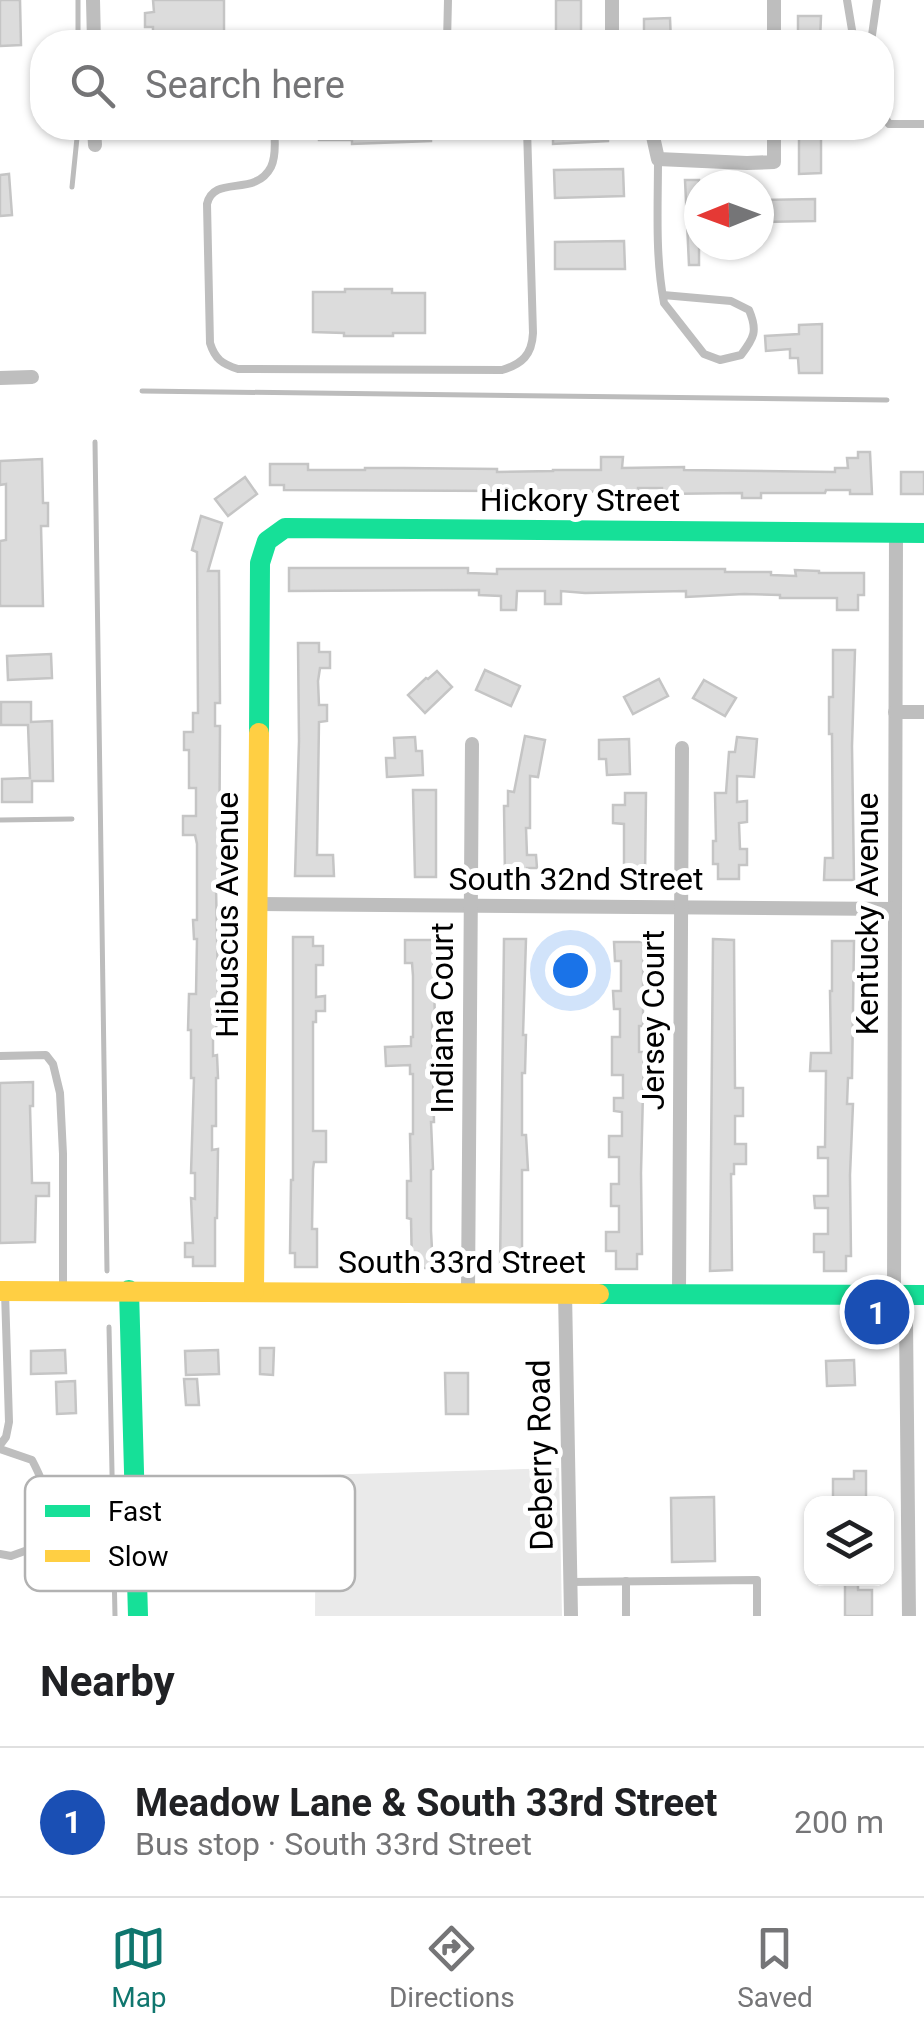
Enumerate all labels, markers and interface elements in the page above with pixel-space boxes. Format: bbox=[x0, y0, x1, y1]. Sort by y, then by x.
search box bbox=[30, 30, 894, 140]
icon: search bbox=[65, 58, 120, 113]
text: Search here bbox=[145, 63, 345, 107]
north arrow bbox=[684, 170, 774, 260]
street label: Hickory Street bbox=[480, 481, 680, 519]
street label: Hibuscus Avenue bbox=[208, 792, 246, 1038]
street label: Kentucky Avenue bbox=[848, 792, 886, 1036]
street label: South 32nd Street bbox=[449, 860, 703, 898]
street label: Indiana Court bbox=[423, 922, 461, 1114]
street label: Jersey Court bbox=[634, 930, 672, 1110]
your location bbox=[545, 945, 596, 996]
street label: South 33rd Street bbox=[338, 1243, 586, 1281]
pin: 1 bbox=[844, 1274, 910, 1350]
street label: Deberry Road bbox=[519, 1359, 561, 1551]
legend bbox=[25, 1476, 355, 1591]
text: Fast bbox=[108, 1495, 162, 1528]
map controls bbox=[804, 1496, 894, 1586]
button: layers bbox=[804, 1496, 894, 1586]
text: Slow bbox=[108, 1540, 168, 1573]
text: Nearby bbox=[40, 1657, 175, 1706]
text: Meadow Lane & South 33rd Street bbox=[135, 1781, 717, 1825]
text: 1 bbox=[63, 1803, 82, 1841]
text: 200 m bbox=[794, 1803, 884, 1841]
text: Bus stop · South 33rd Street bbox=[135, 1825, 532, 1863]
tab: Map bbox=[111, 1921, 167, 2014]
tab: Directions bbox=[389, 1921, 515, 2014]
tab: Saved bbox=[737, 1921, 813, 2014]

